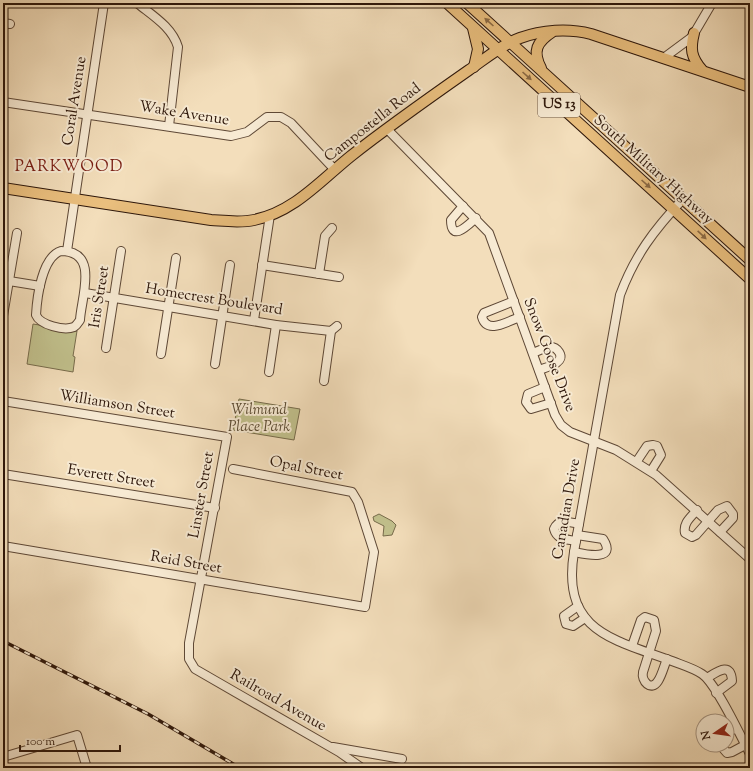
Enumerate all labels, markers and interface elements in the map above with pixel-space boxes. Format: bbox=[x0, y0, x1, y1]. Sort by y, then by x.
one-way arrow bbox=[483, 18, 494, 27]
street label: Coral Avenue bbox=[58, 55, 92, 147]
one-way arrow bbox=[522, 71, 532, 81]
street label: Campostella Road bbox=[320, 78, 426, 168]
road number: US 13 bbox=[538, 93, 580, 117]
street label: Wake Avenue bbox=[137, 97, 231, 131]
street label: South Military Highway bbox=[588, 110, 718, 230]
district label: PARKWOOD bbox=[15, 156, 123, 179]
one-way arrow bbox=[641, 180, 652, 189]
one-way arrow bbox=[697, 231, 708, 240]
street label: Iris Street bbox=[85, 264, 115, 330]
street label: Homecrest Boulevard bbox=[144, 279, 285, 321]
street label: Snow Goose Drive bbox=[518, 295, 580, 415]
street label: Williamson Street bbox=[58, 385, 176, 425]
park label: Wilmund Place Park bbox=[228, 400, 290, 438]
street label: Linster Street bbox=[184, 450, 220, 540]
street label: Opal Street bbox=[268, 452, 344, 486]
street label: Canadian Drive bbox=[548, 457, 586, 561]
street label: Everett Street bbox=[66, 460, 156, 494]
street label: Reid Street bbox=[149, 546, 223, 580]
street label: Railroad Avenue bbox=[226, 665, 330, 737]
north arrow bbox=[695, 713, 735, 753]
scale bar bbox=[20, 727, 120, 753]
text: N bbox=[697, 729, 715, 742]
text: 100 m bbox=[26, 733, 55, 751]

